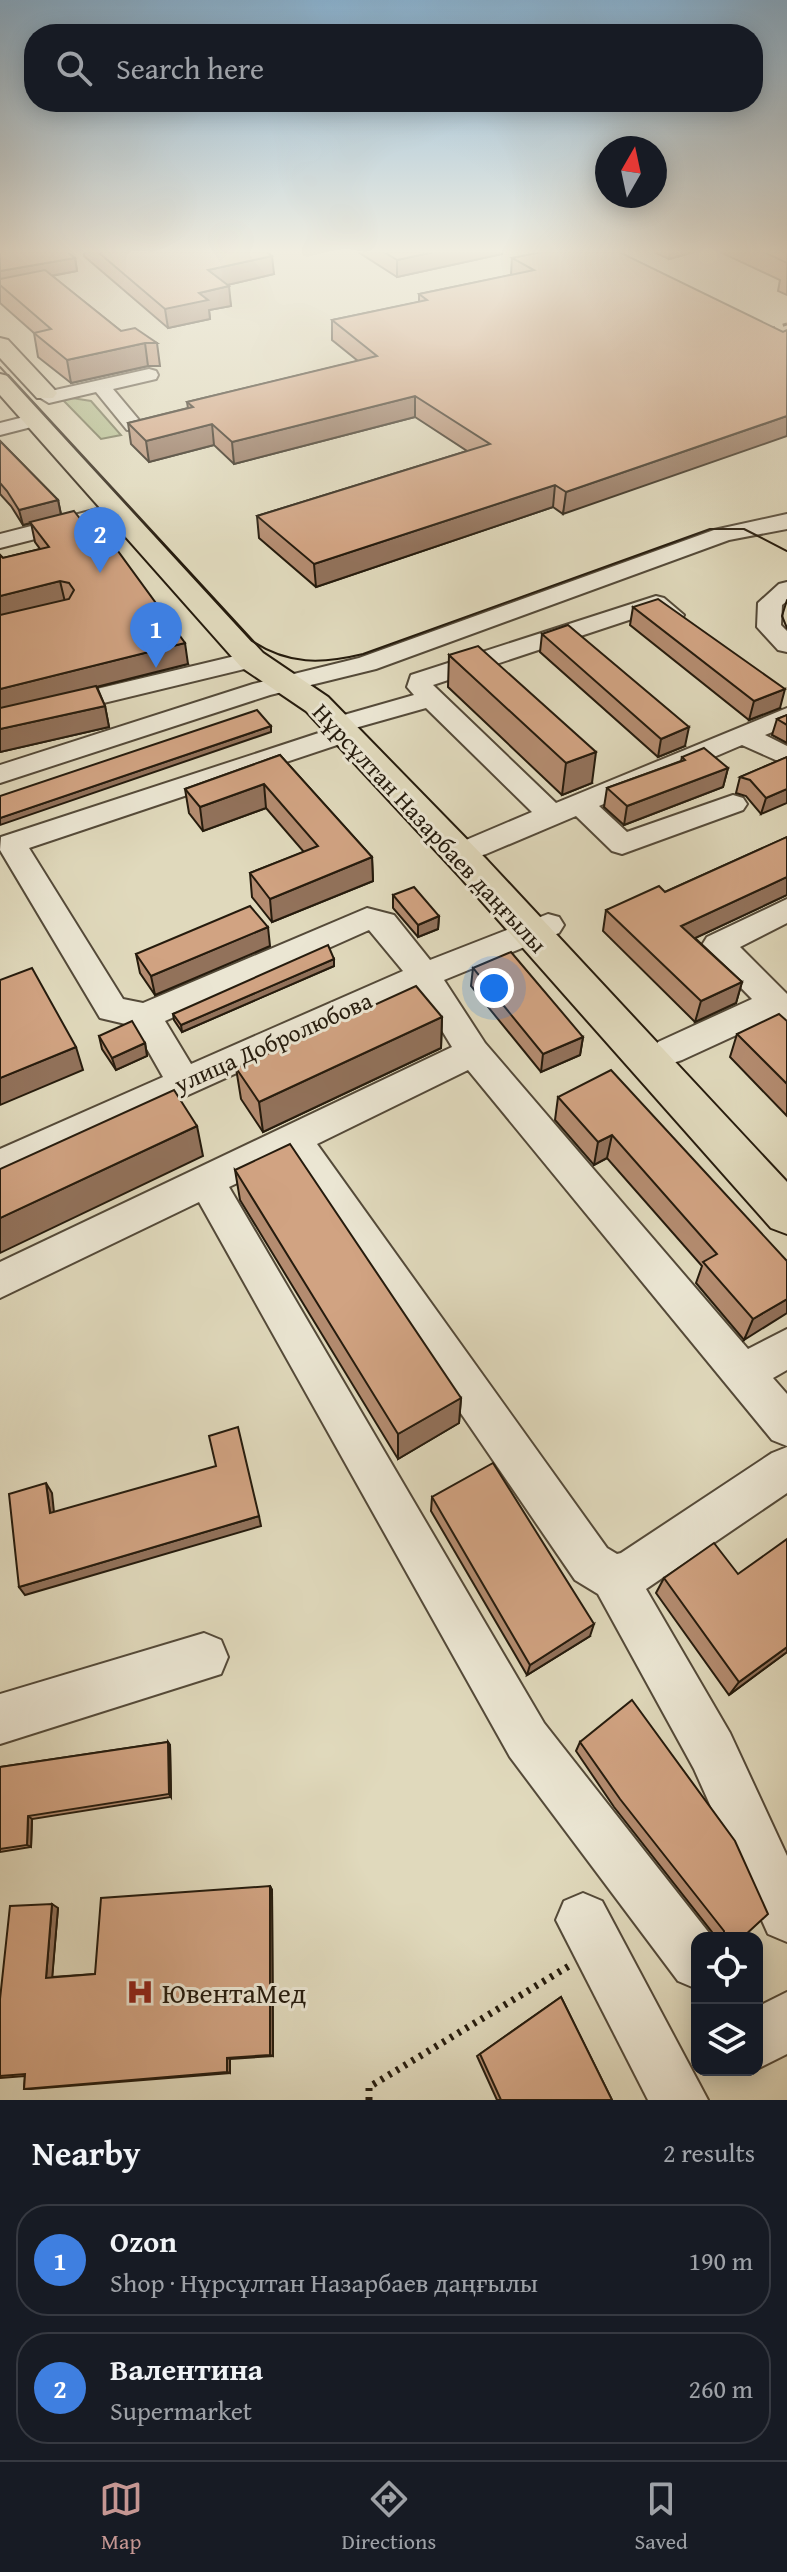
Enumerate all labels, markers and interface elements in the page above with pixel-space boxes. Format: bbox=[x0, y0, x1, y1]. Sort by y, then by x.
search box bbox=[24, 24, 763, 112]
icon: search bbox=[52, 46, 96, 90]
text: Search here bbox=[116, 46, 264, 90]
north arrow bbox=[595, 136, 667, 208]
pin: 2 bbox=[74, 507, 126, 573]
pin: 1 bbox=[130, 602, 182, 668]
street label: Нұрсұлтан Назарбаев даңғылы bbox=[305, 695, 555, 961]
your location bbox=[474, 968, 514, 1008]
street label: улица Добролюбова bbox=[168, 982, 378, 1102]
map controls bbox=[691, 1932, 763, 2076]
button: locate bbox=[691, 1932, 763, 2004]
place label: ЮвентаМед bbox=[162, 1972, 306, 2013]
hospital icon: ЮвентаМед bbox=[125, 1977, 155, 2007]
button: layers bbox=[691, 2004, 763, 2076]
text: Nearby bbox=[32, 2128, 141, 2177]
text: 2 results bbox=[663, 2133, 755, 2172]
text: Ozon bbox=[110, 2219, 177, 2263]
text: 1 bbox=[53, 2241, 67, 2280]
text: 190 m bbox=[688, 2241, 753, 2280]
text: Shop · Нұрсұлтан Назарбаев даңғылы bbox=[110, 2263, 538, 2302]
text: Валентина bbox=[110, 2347, 263, 2391]
text: 2 bbox=[53, 2369, 67, 2408]
text: 260 m bbox=[688, 2369, 753, 2408]
text: Supermarket bbox=[110, 2391, 252, 2430]
tab: Map bbox=[99, 2477, 143, 2557]
tab: Directions bbox=[342, 2477, 436, 2557]
tab: Saved bbox=[635, 2477, 688, 2557]

